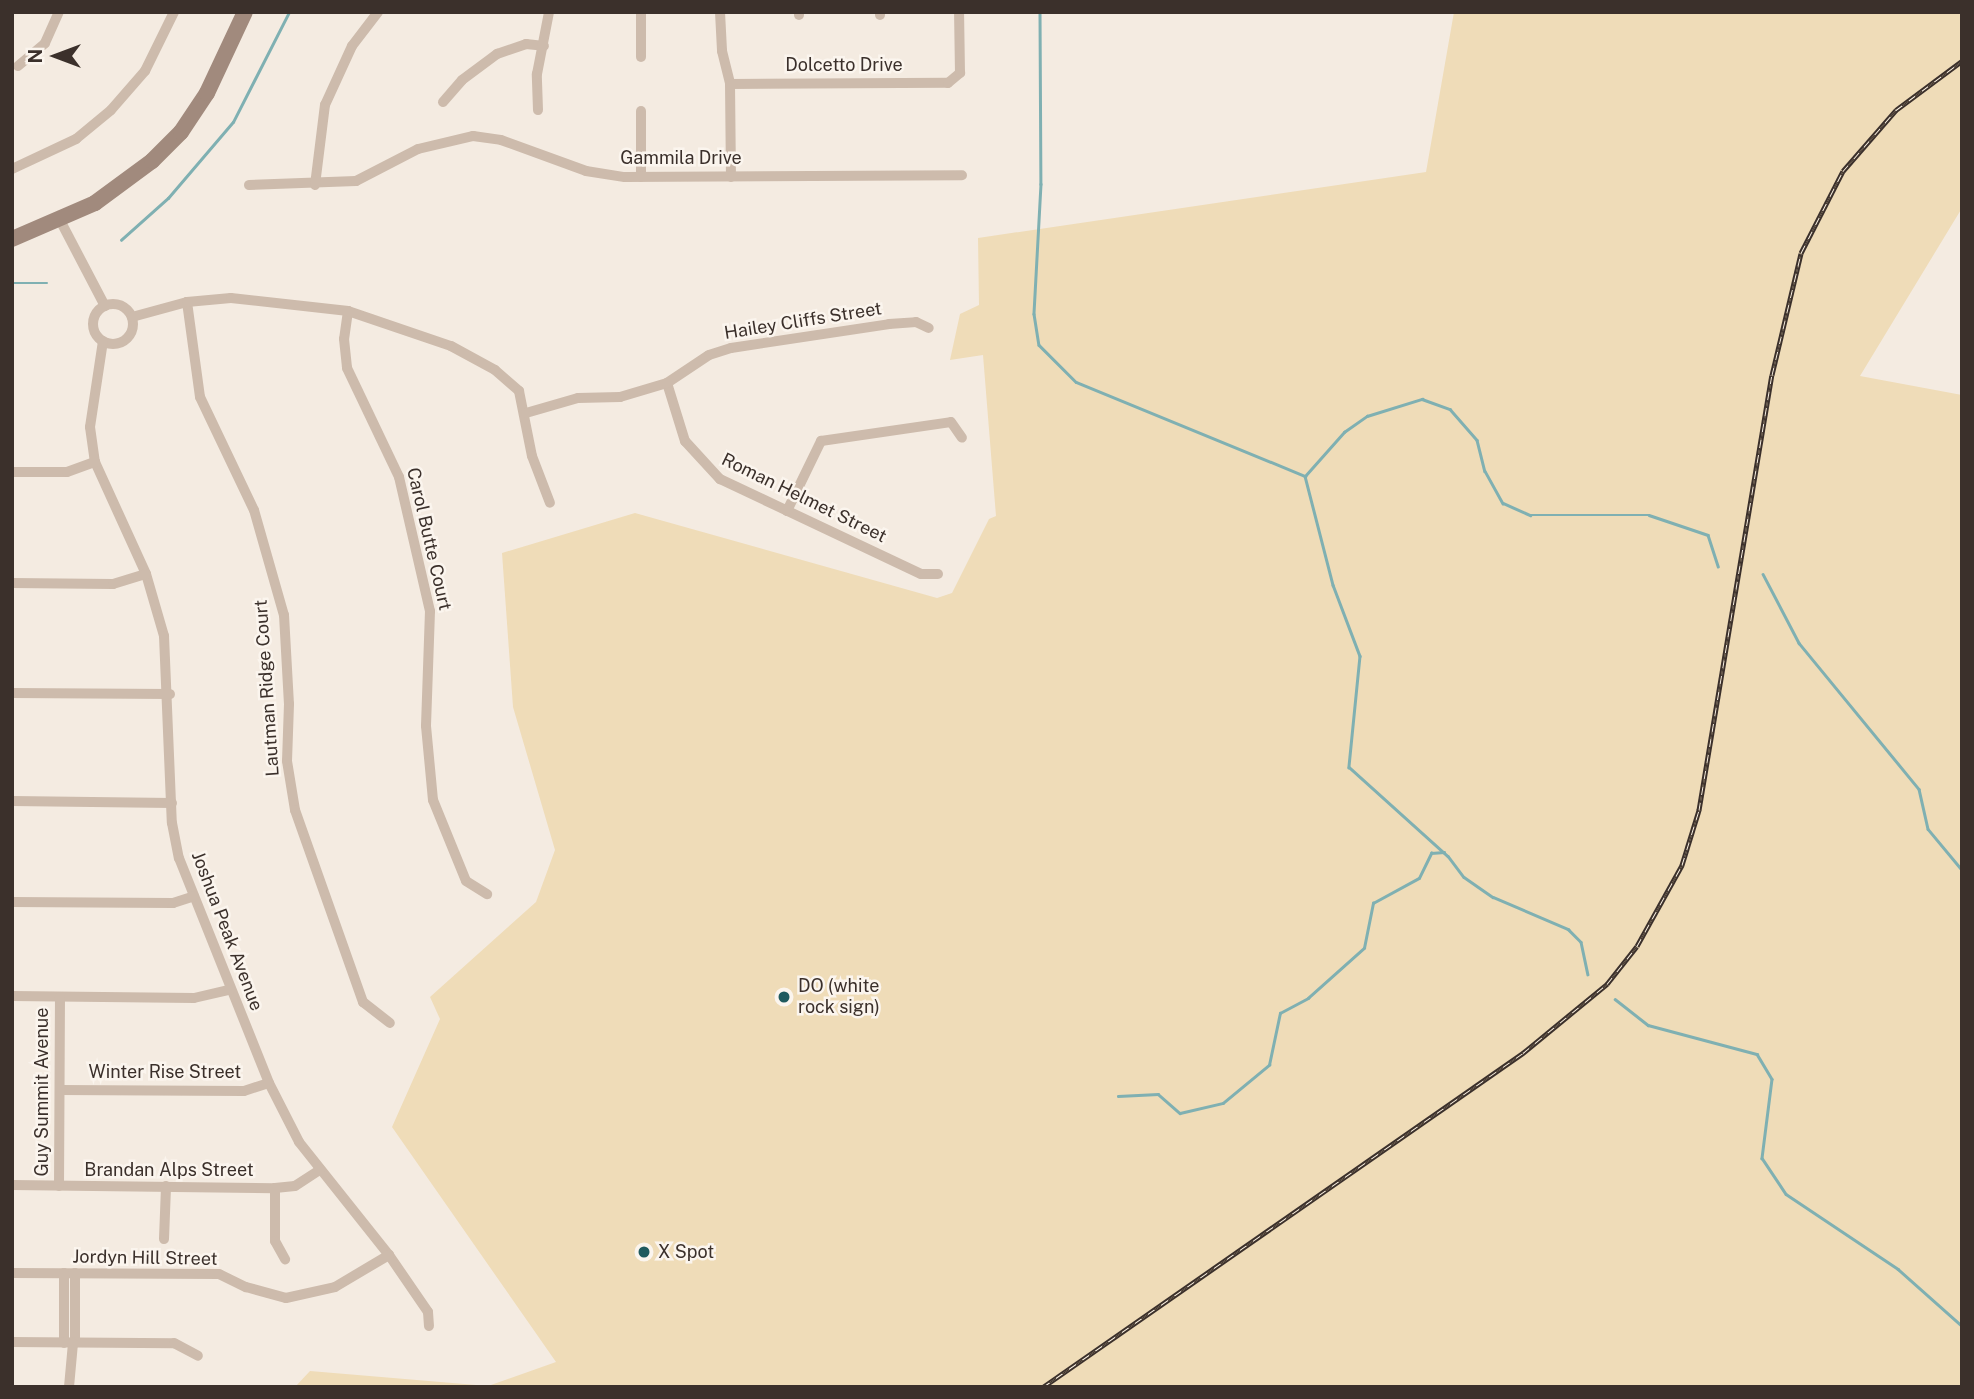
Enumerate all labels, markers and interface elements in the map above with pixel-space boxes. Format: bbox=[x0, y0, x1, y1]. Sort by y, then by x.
north arrow bbox=[21, 21, 91, 91]
text: N bbox=[24, 49, 46, 63]
street label: Dolcetto Drive bbox=[785, 54, 903, 76]
street label: Gammila Drive bbox=[620, 147, 742, 169]
street label: Hailey Cliffs Street bbox=[723, 298, 883, 344]
street label: Roman Helmet Street bbox=[718, 449, 890, 547]
street label: Carol Butte Court bbox=[402, 465, 456, 613]
street label: Lautman Ridge Court bbox=[250, 599, 284, 777]
street label: Joshua Peak Avenue bbox=[187, 848, 267, 1014]
place label: DO (white rock sign) bbox=[798, 976, 880, 1018]
marker: DO (white rock sign) bbox=[776, 989, 792, 1005]
street label: Guy Summit Avenue bbox=[31, 1007, 53, 1177]
street label: Winter Rise Street bbox=[89, 1061, 241, 1083]
street label: Brandan Alps Street bbox=[84, 1159, 254, 1181]
place label: X Spot bbox=[658, 1241, 714, 1263]
marker: X Spot bbox=[636, 1244, 652, 1260]
street label: Jordyn Hill Street bbox=[72, 1246, 218, 1270]

